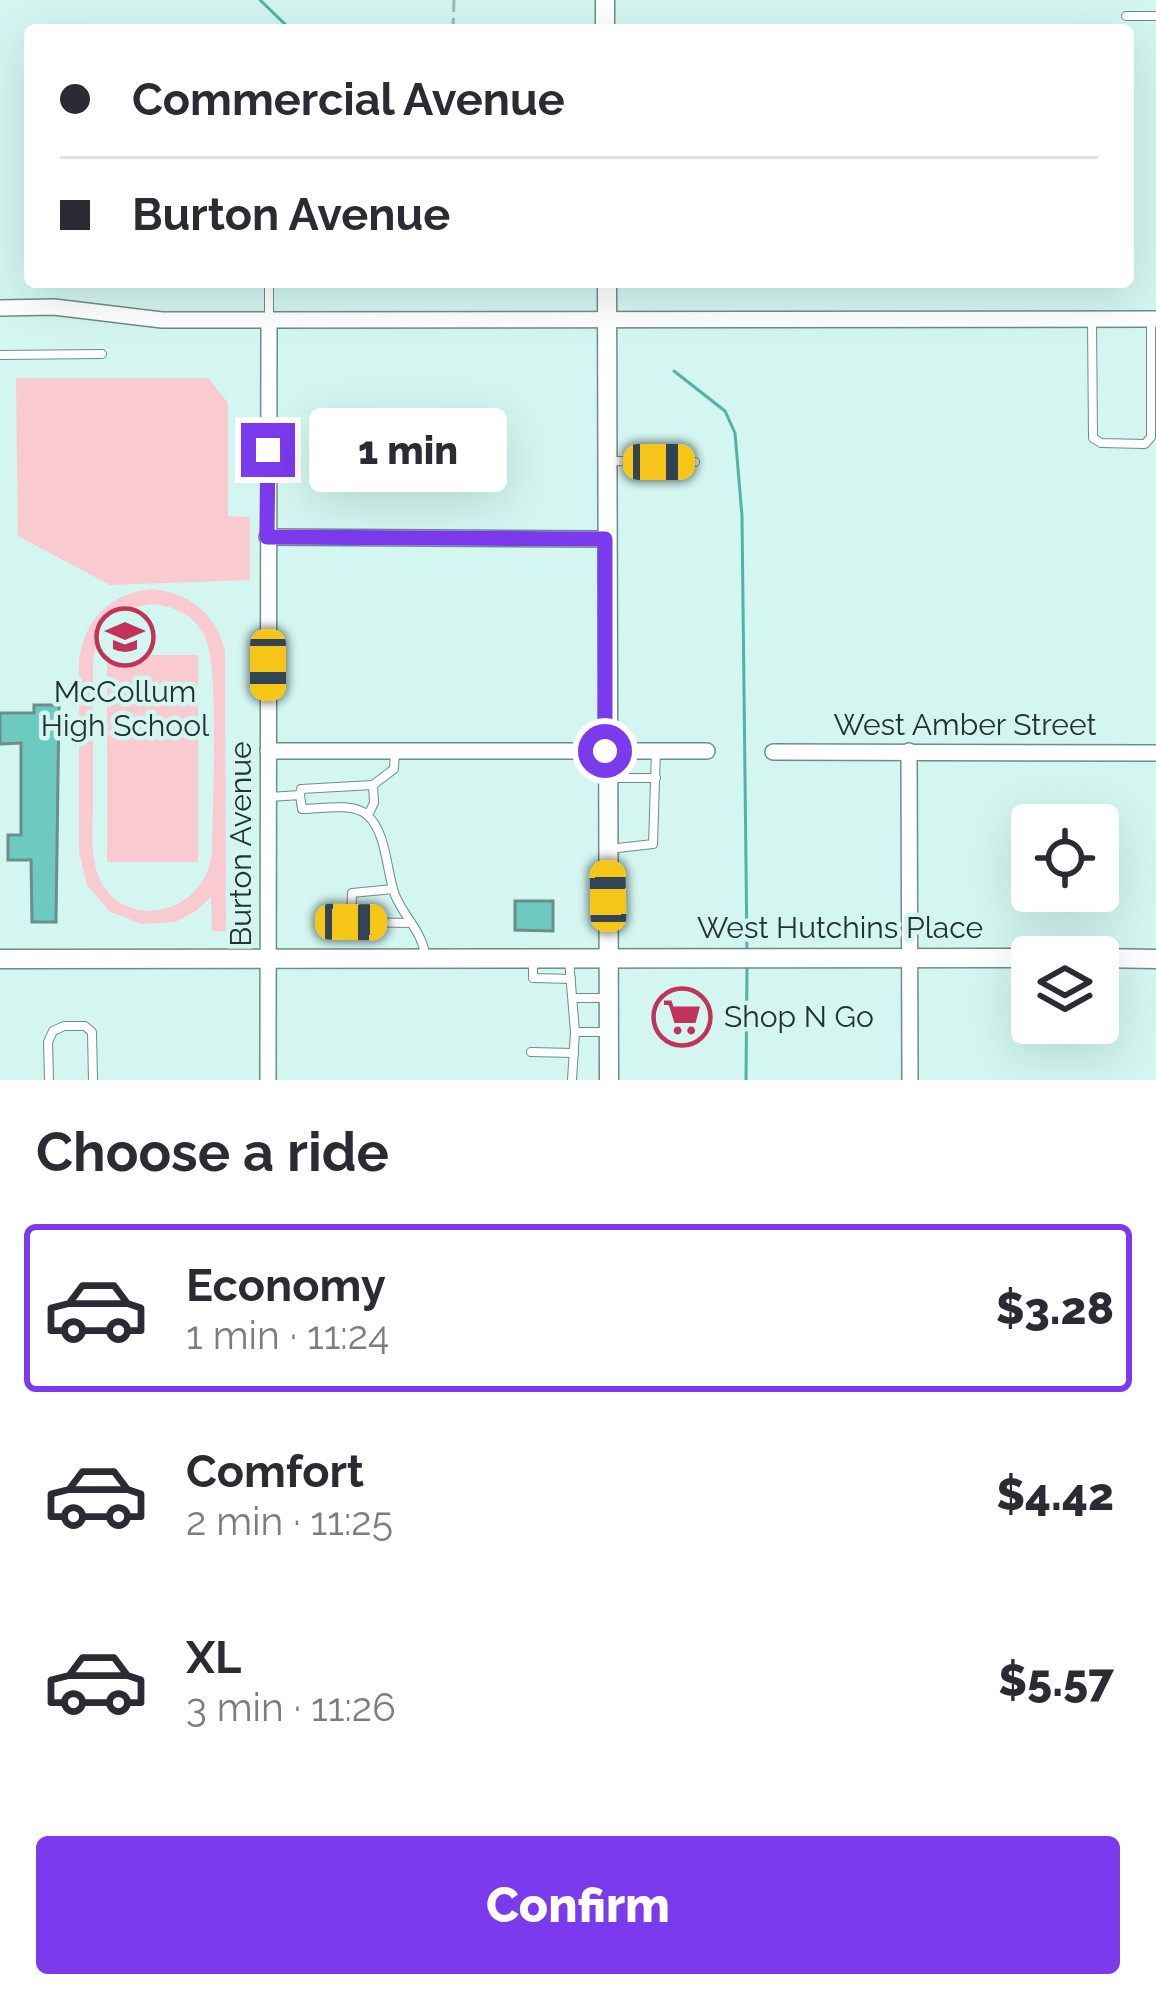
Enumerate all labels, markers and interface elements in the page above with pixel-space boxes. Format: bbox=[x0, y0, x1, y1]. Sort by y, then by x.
text: Commercial Avenue bbox=[132, 73, 565, 126]
text: Burton Avenue bbox=[132, 188, 450, 241]
callout: 1 min bbox=[310, 408, 508, 492]
route end bbox=[241, 423, 295, 477]
text: 1 min bbox=[358, 427, 458, 473]
car bbox=[623, 444, 695, 480]
school or university icon: McCollum High School bbox=[94, 606, 156, 668]
car bbox=[250, 629, 286, 701]
place label: McCollum High School bbox=[41, 674, 210, 743]
street label: West Amber Street bbox=[834, 707, 1096, 742]
route start bbox=[578, 724, 632, 778]
street label: Burton Avenue bbox=[223, 741, 258, 947]
map controls bbox=[1011, 804, 1119, 1044]
button: locate bbox=[1011, 804, 1119, 912]
car bbox=[589, 860, 627, 932]
car bbox=[315, 903, 387, 941]
street label: West Hutchins Place bbox=[697, 910, 983, 945]
button: layers bbox=[1011, 936, 1119, 1044]
supermarket icon: Shop N Go bbox=[651, 986, 713, 1048]
place label: Shop N Go bbox=[724, 999, 874, 1034]
text: Choose a ride bbox=[36, 1120, 389, 1184]
icon: car bbox=[42, 1254, 150, 1362]
text: Economy bbox=[186, 1259, 386, 1312]
text: $3.28 bbox=[996, 1282, 1114, 1335]
text: 1 min · 11:24 bbox=[186, 1312, 389, 1358]
icon: car bbox=[42, 1440, 150, 1548]
text: Comfort bbox=[186, 1445, 364, 1498]
text: $4.42 bbox=[996, 1468, 1114, 1521]
text: 2 min · 11:25 bbox=[186, 1498, 393, 1544]
icon: car bbox=[42, 1626, 150, 1734]
text: XL bbox=[186, 1631, 241, 1684]
text: $5.57 bbox=[998, 1654, 1114, 1707]
text: 3 min · 11:26 bbox=[186, 1684, 396, 1730]
button: Confirm bbox=[36, 1836, 1120, 1974]

